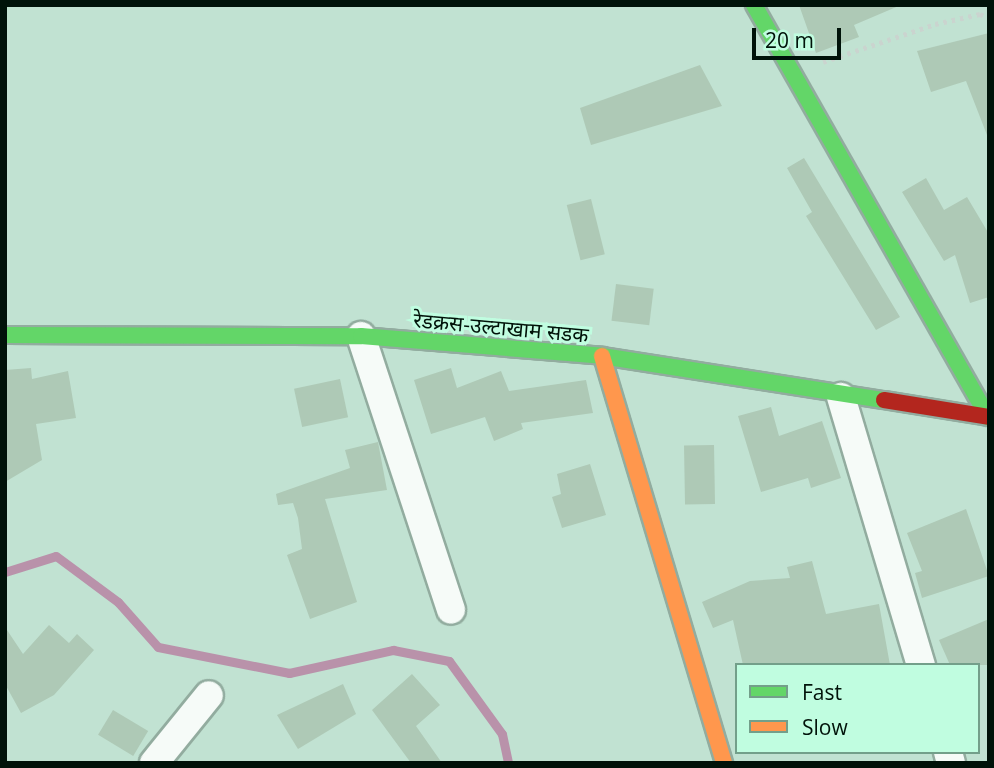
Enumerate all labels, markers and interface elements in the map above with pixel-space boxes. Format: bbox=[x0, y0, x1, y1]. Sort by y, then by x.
scale bar bbox=[756, 14, 845, 58]
text: 20 m bbox=[765, 26, 814, 54]
street label: रेडक्रस-उल्टाखाम सडक bbox=[412, 307, 590, 347]
legend bbox=[735, 663, 980, 754]
text: Fast bbox=[802, 678, 842, 706]
text: Slow bbox=[802, 713, 848, 741]

